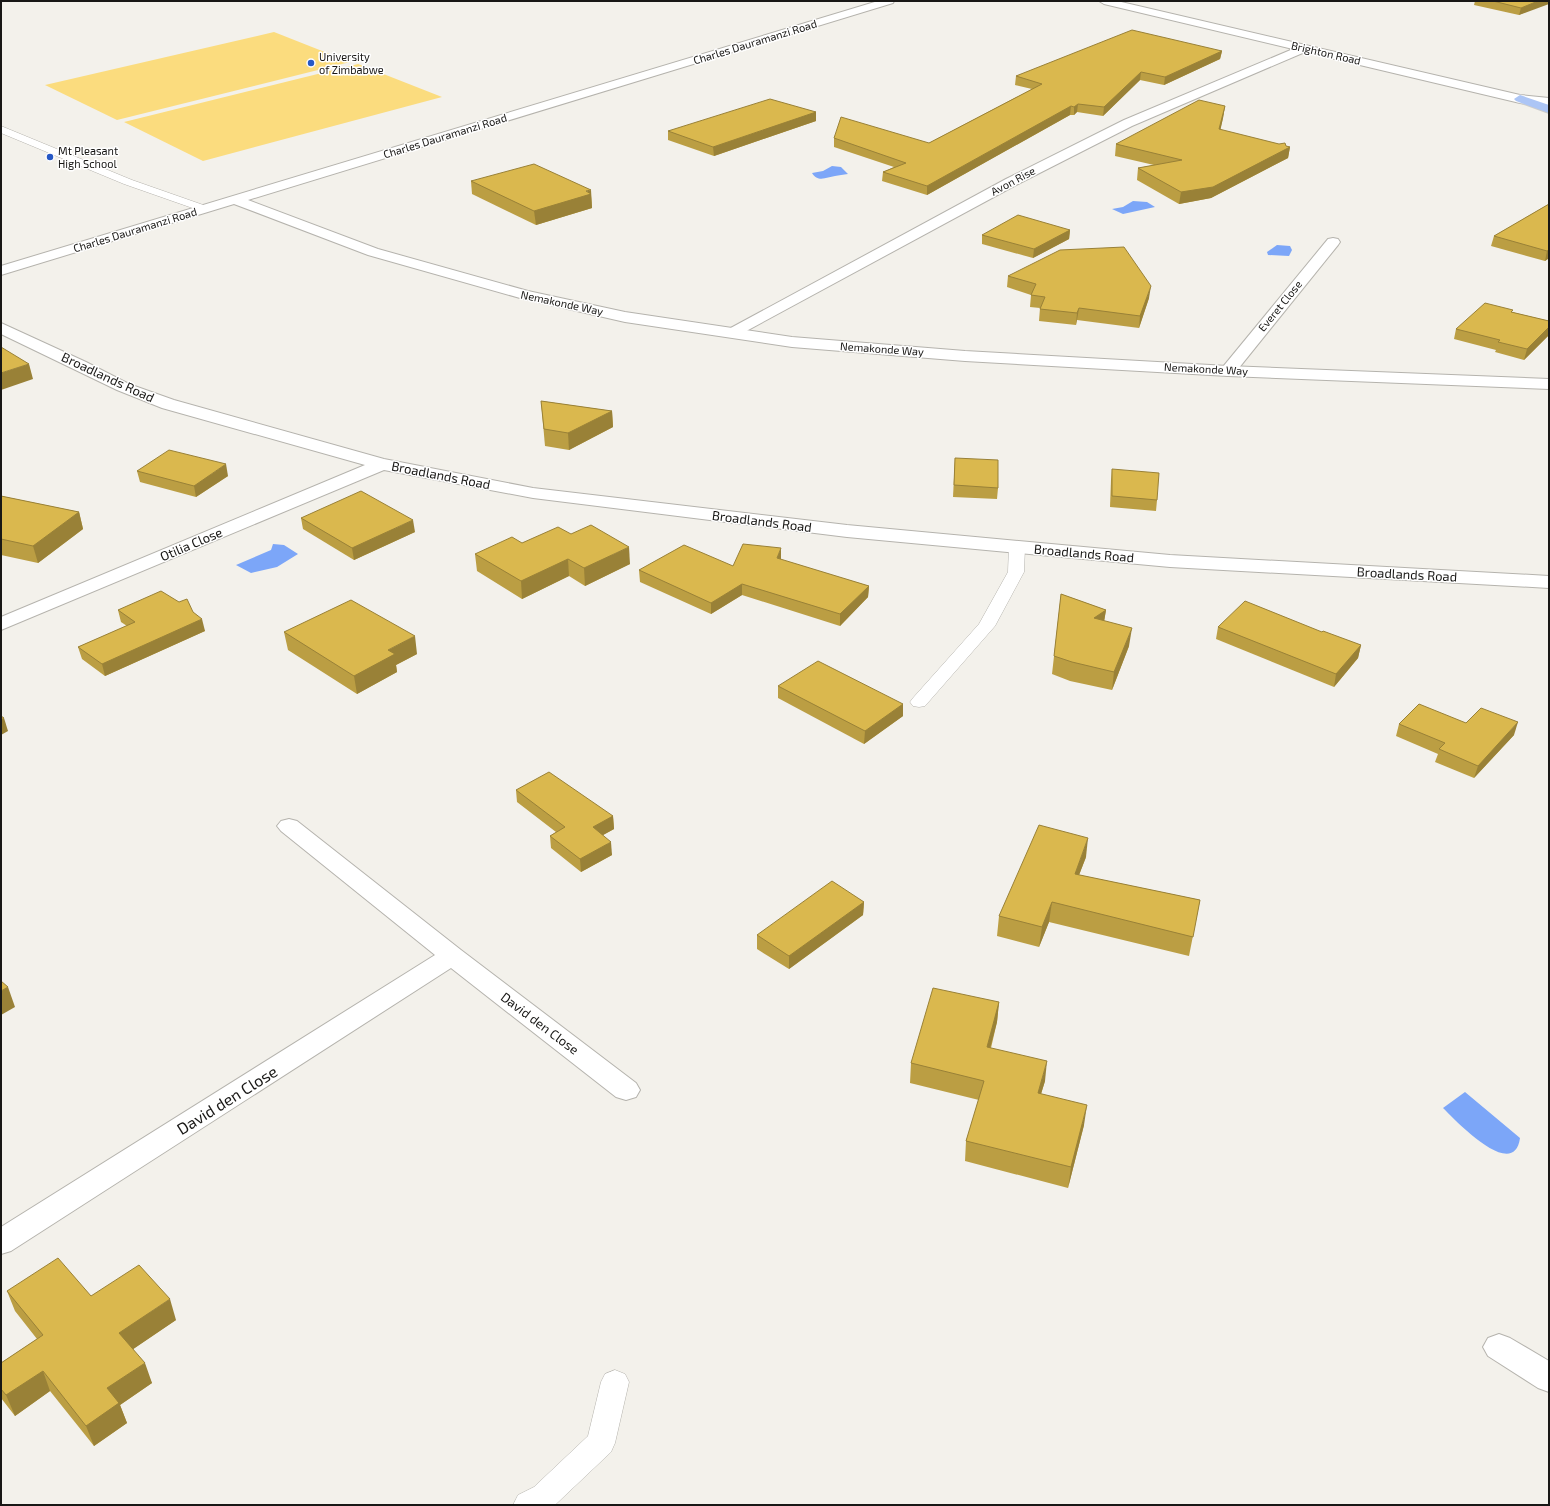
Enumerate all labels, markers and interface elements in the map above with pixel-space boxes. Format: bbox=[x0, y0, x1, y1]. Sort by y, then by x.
street label: Charles Dauramanzi Road bbox=[691, 17, 818, 67]
street label: Brighton Road bbox=[1290, 38, 1362, 67]
place label: University of Zimbabwe bbox=[319, 50, 384, 76]
marker: University of Zimbabwe bbox=[306, 58, 316, 68]
street label: Charles Dauramanzi Road bbox=[381, 111, 508, 161]
place label: Mt Pleasant High School bbox=[58, 144, 118, 170]
marker: Mt Pleasant High School bbox=[45, 152, 55, 162]
street label: Avon Rise bbox=[988, 163, 1037, 198]
street label: Charles Dauramanzi Road bbox=[71, 205, 198, 255]
street label: Everet Close bbox=[1255, 277, 1304, 334]
street label: Nemakonde Way bbox=[520, 287, 605, 318]
street label: Nemakonde Way bbox=[840, 339, 925, 358]
street label: Broadlands Road bbox=[59, 349, 157, 405]
street label: Nemakonde Way bbox=[1164, 360, 1249, 377]
street label: Broadlands Road bbox=[390, 458, 492, 492]
street label: Broadlands Road bbox=[711, 507, 813, 535]
street label: Otilia Close bbox=[157, 524, 225, 564]
street label: Broadlands Road bbox=[1033, 541, 1135, 565]
street label: Broadlands Road bbox=[1356, 563, 1458, 585]
street label: David den Close bbox=[498, 989, 582, 1057]
street label: David den Close bbox=[173, 1061, 280, 1138]

